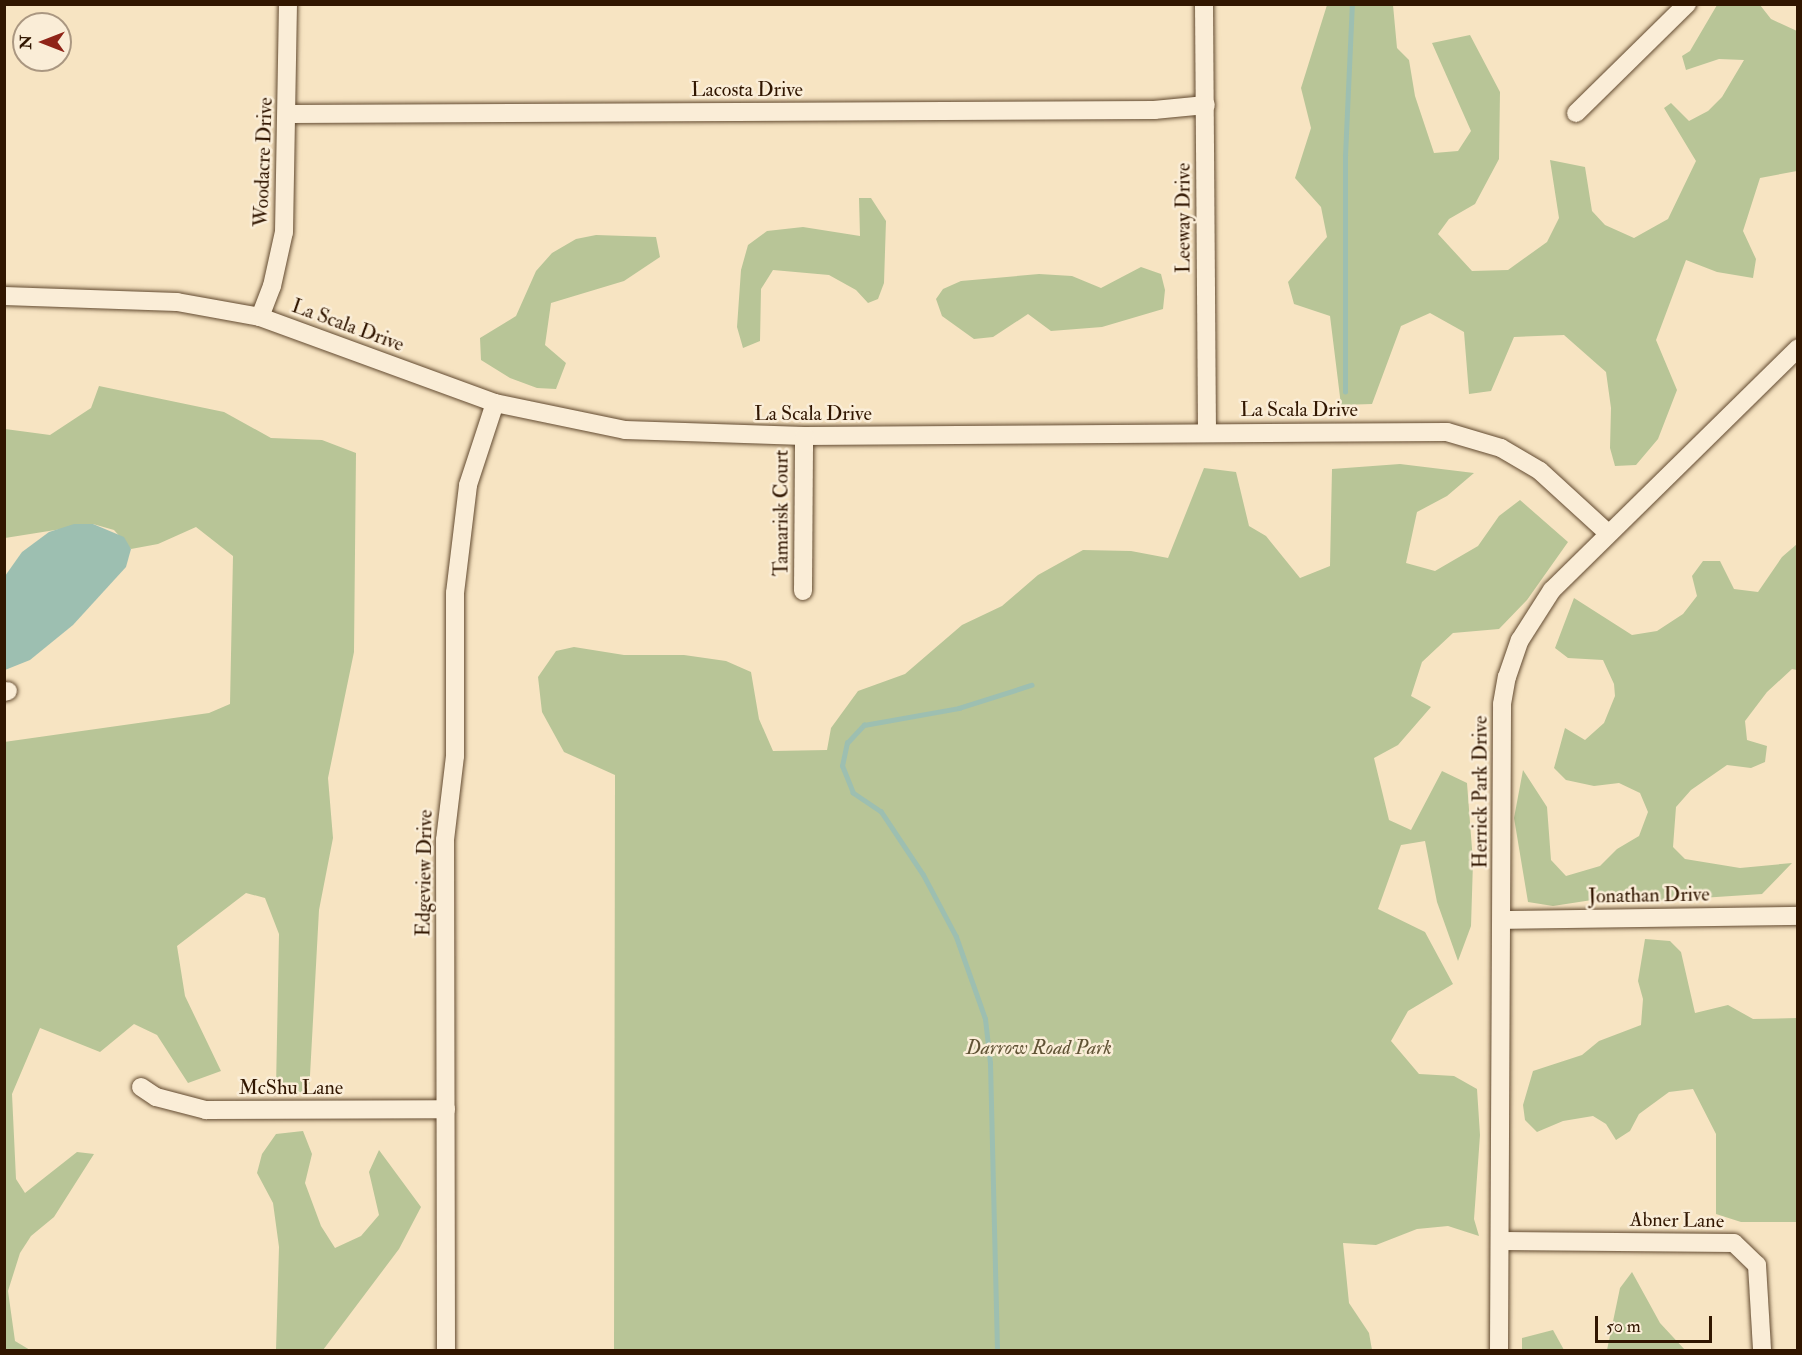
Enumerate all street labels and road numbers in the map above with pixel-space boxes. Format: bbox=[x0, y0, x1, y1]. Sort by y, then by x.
street label: Lacosta Drive bbox=[691, 77, 803, 101]
street label: Woodacre Drive bbox=[249, 97, 277, 227]
street label: Leeway Drive bbox=[1171, 163, 1195, 273]
street label: La Scala Drive bbox=[289, 294, 407, 356]
street label: La Scala Drive bbox=[1240, 397, 1358, 421]
street label: La Scala Drive bbox=[754, 401, 872, 425]
street label: Tamarisk Court bbox=[769, 450, 793, 576]
street label: Herrick Park Drive bbox=[1468, 716, 1492, 868]
street label: Edgeview Drive bbox=[411, 809, 437, 937]
street label: Jonathan Drive bbox=[1588, 882, 1710, 908]
street label: McShu Lane bbox=[239, 1075, 343, 1099]
street label: Abner Lane bbox=[1630, 1207, 1724, 1233]

